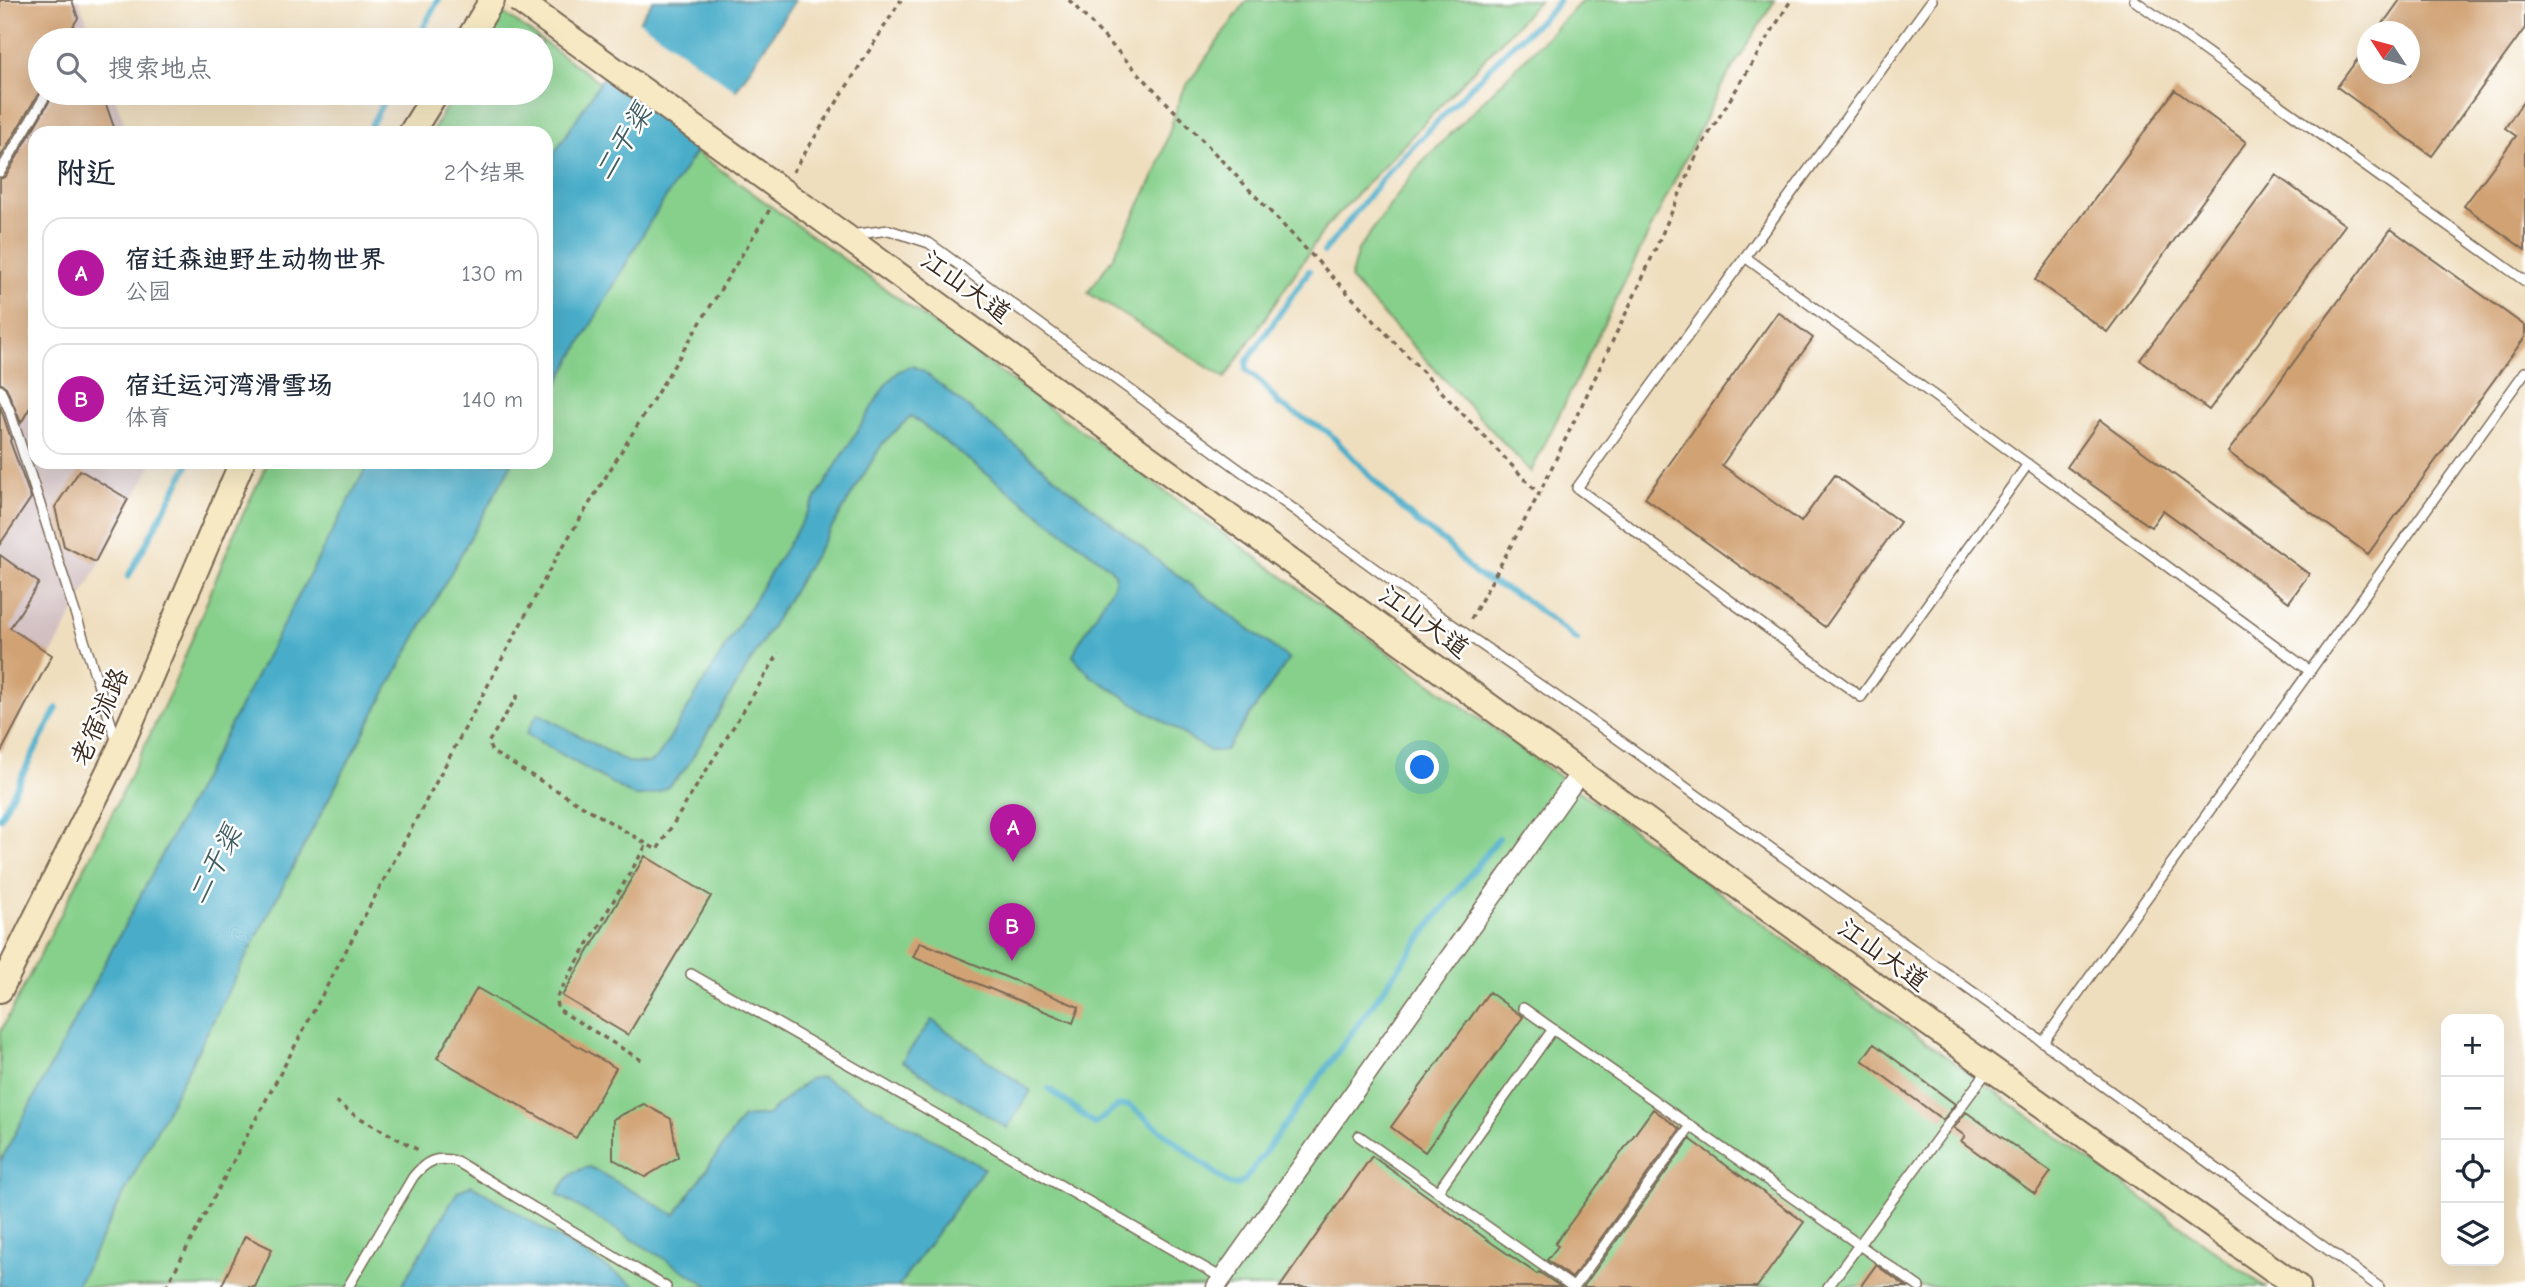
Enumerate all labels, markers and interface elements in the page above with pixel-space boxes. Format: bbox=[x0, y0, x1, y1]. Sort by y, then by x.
north arrow bbox=[2357, 21, 2420, 84]
search box bbox=[28, 28, 553, 105]
icon: search bbox=[52, 48, 90, 86]
text: 搜索地点 bbox=[108, 54, 212, 84]
water label: 二干渠 bbox=[587, 96, 660, 186]
text: 附近 bbox=[56, 156, 116, 191]
text: 2个结果 bbox=[444, 159, 525, 186]
street label: 江山大道 bbox=[915, 244, 1017, 330]
text: 宿迁森迪野生动物世界 bbox=[125, 245, 385, 275]
text: A bbox=[75, 260, 87, 287]
text: 130 m bbox=[462, 260, 523, 287]
text: 公园 bbox=[125, 278, 171, 305]
text: 宿迁运河湾滑雪场 bbox=[125, 371, 333, 401]
text: B bbox=[74, 386, 88, 413]
text: 140 m bbox=[462, 386, 523, 413]
text: 体育 bbox=[125, 404, 171, 431]
street label: 江山大道 bbox=[1373, 579, 1475, 665]
street label: 老宿沭路 bbox=[65, 663, 135, 771]
your location bbox=[1405, 750, 1439, 784]
pin: A bbox=[990, 804, 1036, 862]
water label: 二干渠 bbox=[181, 819, 250, 910]
pin: B bbox=[989, 903, 1035, 961]
street label: 江山大道 bbox=[1832, 912, 1934, 998]
map controls bbox=[2441, 1014, 2504, 1266]
button: + bbox=[2441, 1014, 2504, 1077]
button: − bbox=[2441, 1077, 2504, 1140]
button: locate bbox=[2441, 1140, 2504, 1203]
button: layers bbox=[2441, 1203, 2504, 1266]

